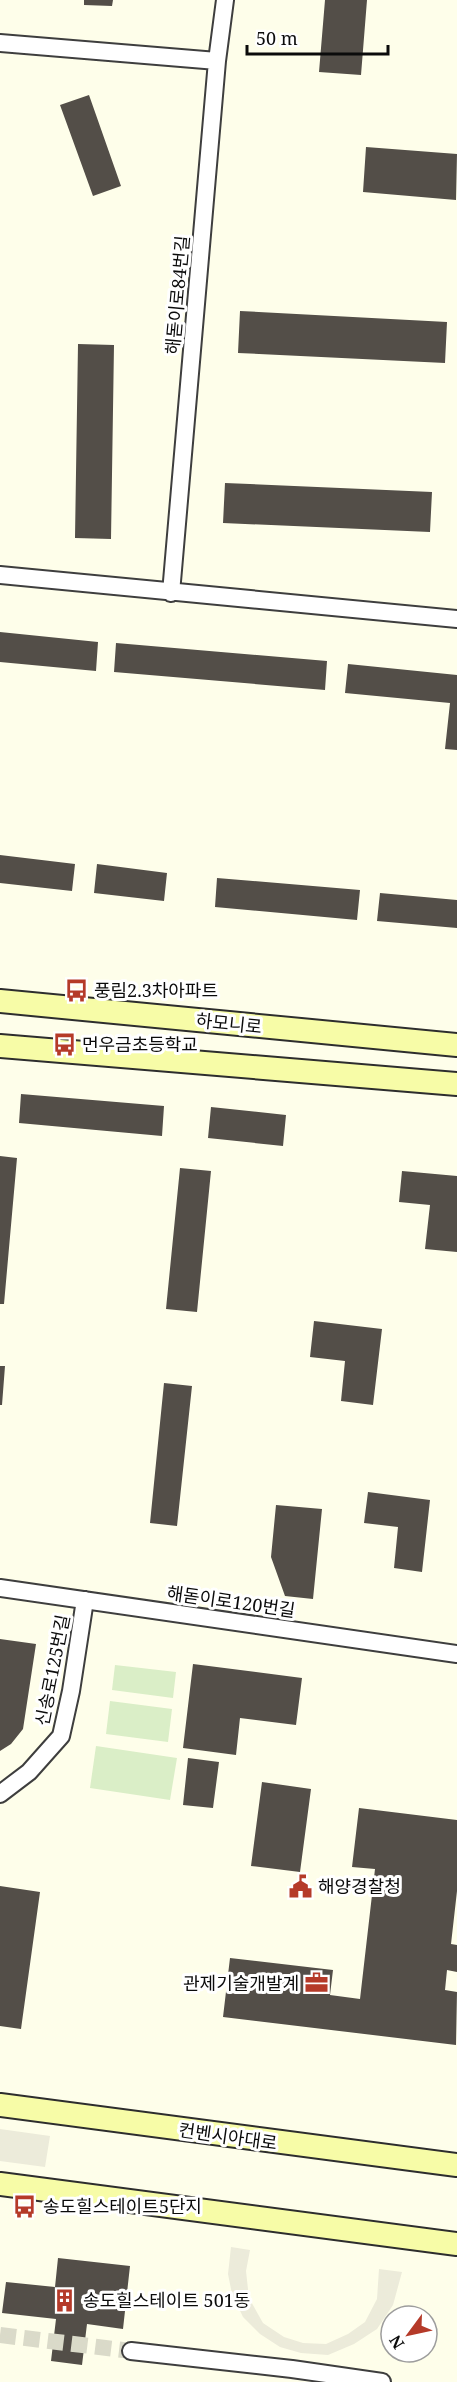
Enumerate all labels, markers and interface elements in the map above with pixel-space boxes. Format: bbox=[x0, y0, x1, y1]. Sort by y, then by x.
scale bar bbox=[247, 18, 388, 56]
text: 50 m bbox=[256, 26, 298, 50]
street label: 해돋이로84번길 bbox=[160, 234, 194, 356]
bus stop icon: 풍림2.3차아파트 bbox=[63, 977, 89, 1003]
place label: 풍림2.3차아파트 bbox=[94, 978, 218, 1002]
street label: 하모니로 bbox=[195, 1008, 263, 1038]
bus stop icon: 먼우금초등학교 bbox=[51, 1031, 77, 1057]
place label: 먼우금초등학교 bbox=[82, 1032, 198, 1056]
street label: 해돋이로120번길 bbox=[165, 1580, 297, 1622]
street label: 신송로125번길 bbox=[29, 1612, 75, 1728]
public building icon: 해양경찰청 bbox=[287, 1873, 313, 1899]
place label: 해양경찰청 bbox=[318, 1874, 401, 1898]
office icon: 관제기술개발계 bbox=[304, 1970, 330, 1996]
place label: 관제기술개발계 bbox=[183, 1971, 299, 1995]
street label: 컨벤시아대로 bbox=[177, 2117, 279, 2155]
bus stop icon: 송도힐스테이트5단지 bbox=[12, 2193, 38, 2219]
place label: 송도힐스테이트5단지 bbox=[43, 2194, 202, 2218]
building icon: 송도힐스테이트 501동 bbox=[52, 2287, 78, 2313]
place label: 송도힐스테이트 501동 bbox=[83, 2288, 250, 2312]
north arrow bbox=[379, 2304, 439, 2364]
text: N bbox=[384, 2331, 409, 2353]

